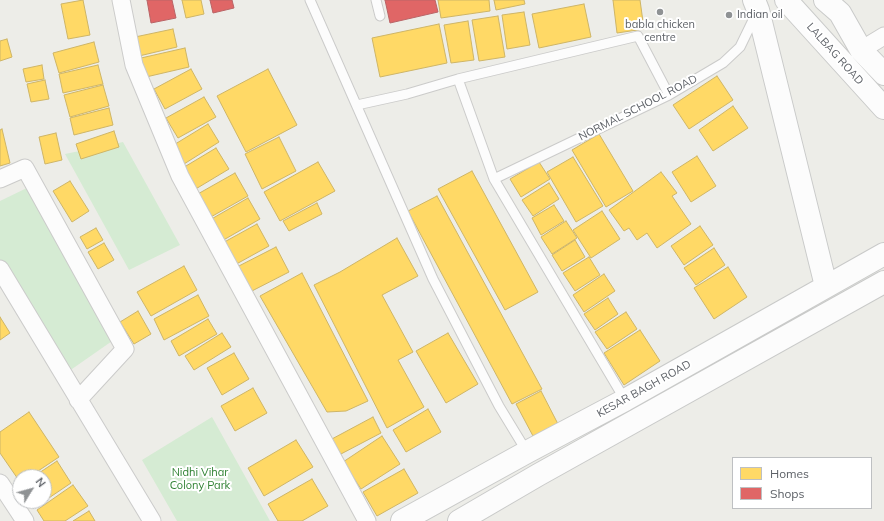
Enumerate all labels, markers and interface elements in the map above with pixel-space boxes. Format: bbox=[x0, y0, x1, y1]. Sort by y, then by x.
marker: babla chicken centre bbox=[655, 7, 665, 17]
place label: Indian oil bbox=[737, 8, 783, 22]
marker: Indian oil bbox=[724, 10, 734, 20]
place label: babla chicken centre bbox=[625, 18, 695, 44]
street label: LALBAG ROAD bbox=[804, 20, 866, 88]
street label: NORMAL SCHOOL ROAD bbox=[576, 72, 700, 144]
street label: KESAR BAGH ROAD bbox=[595, 358, 693, 420]
legend bbox=[732, 457, 872, 509]
park label: Nidhi Vihar Colony Park bbox=[170, 466, 230, 492]
text: Homes bbox=[770, 466, 809, 481]
north arrow bbox=[12, 469, 52, 509]
text: N bbox=[33, 475, 49, 490]
text: Shops bbox=[770, 486, 805, 501]

